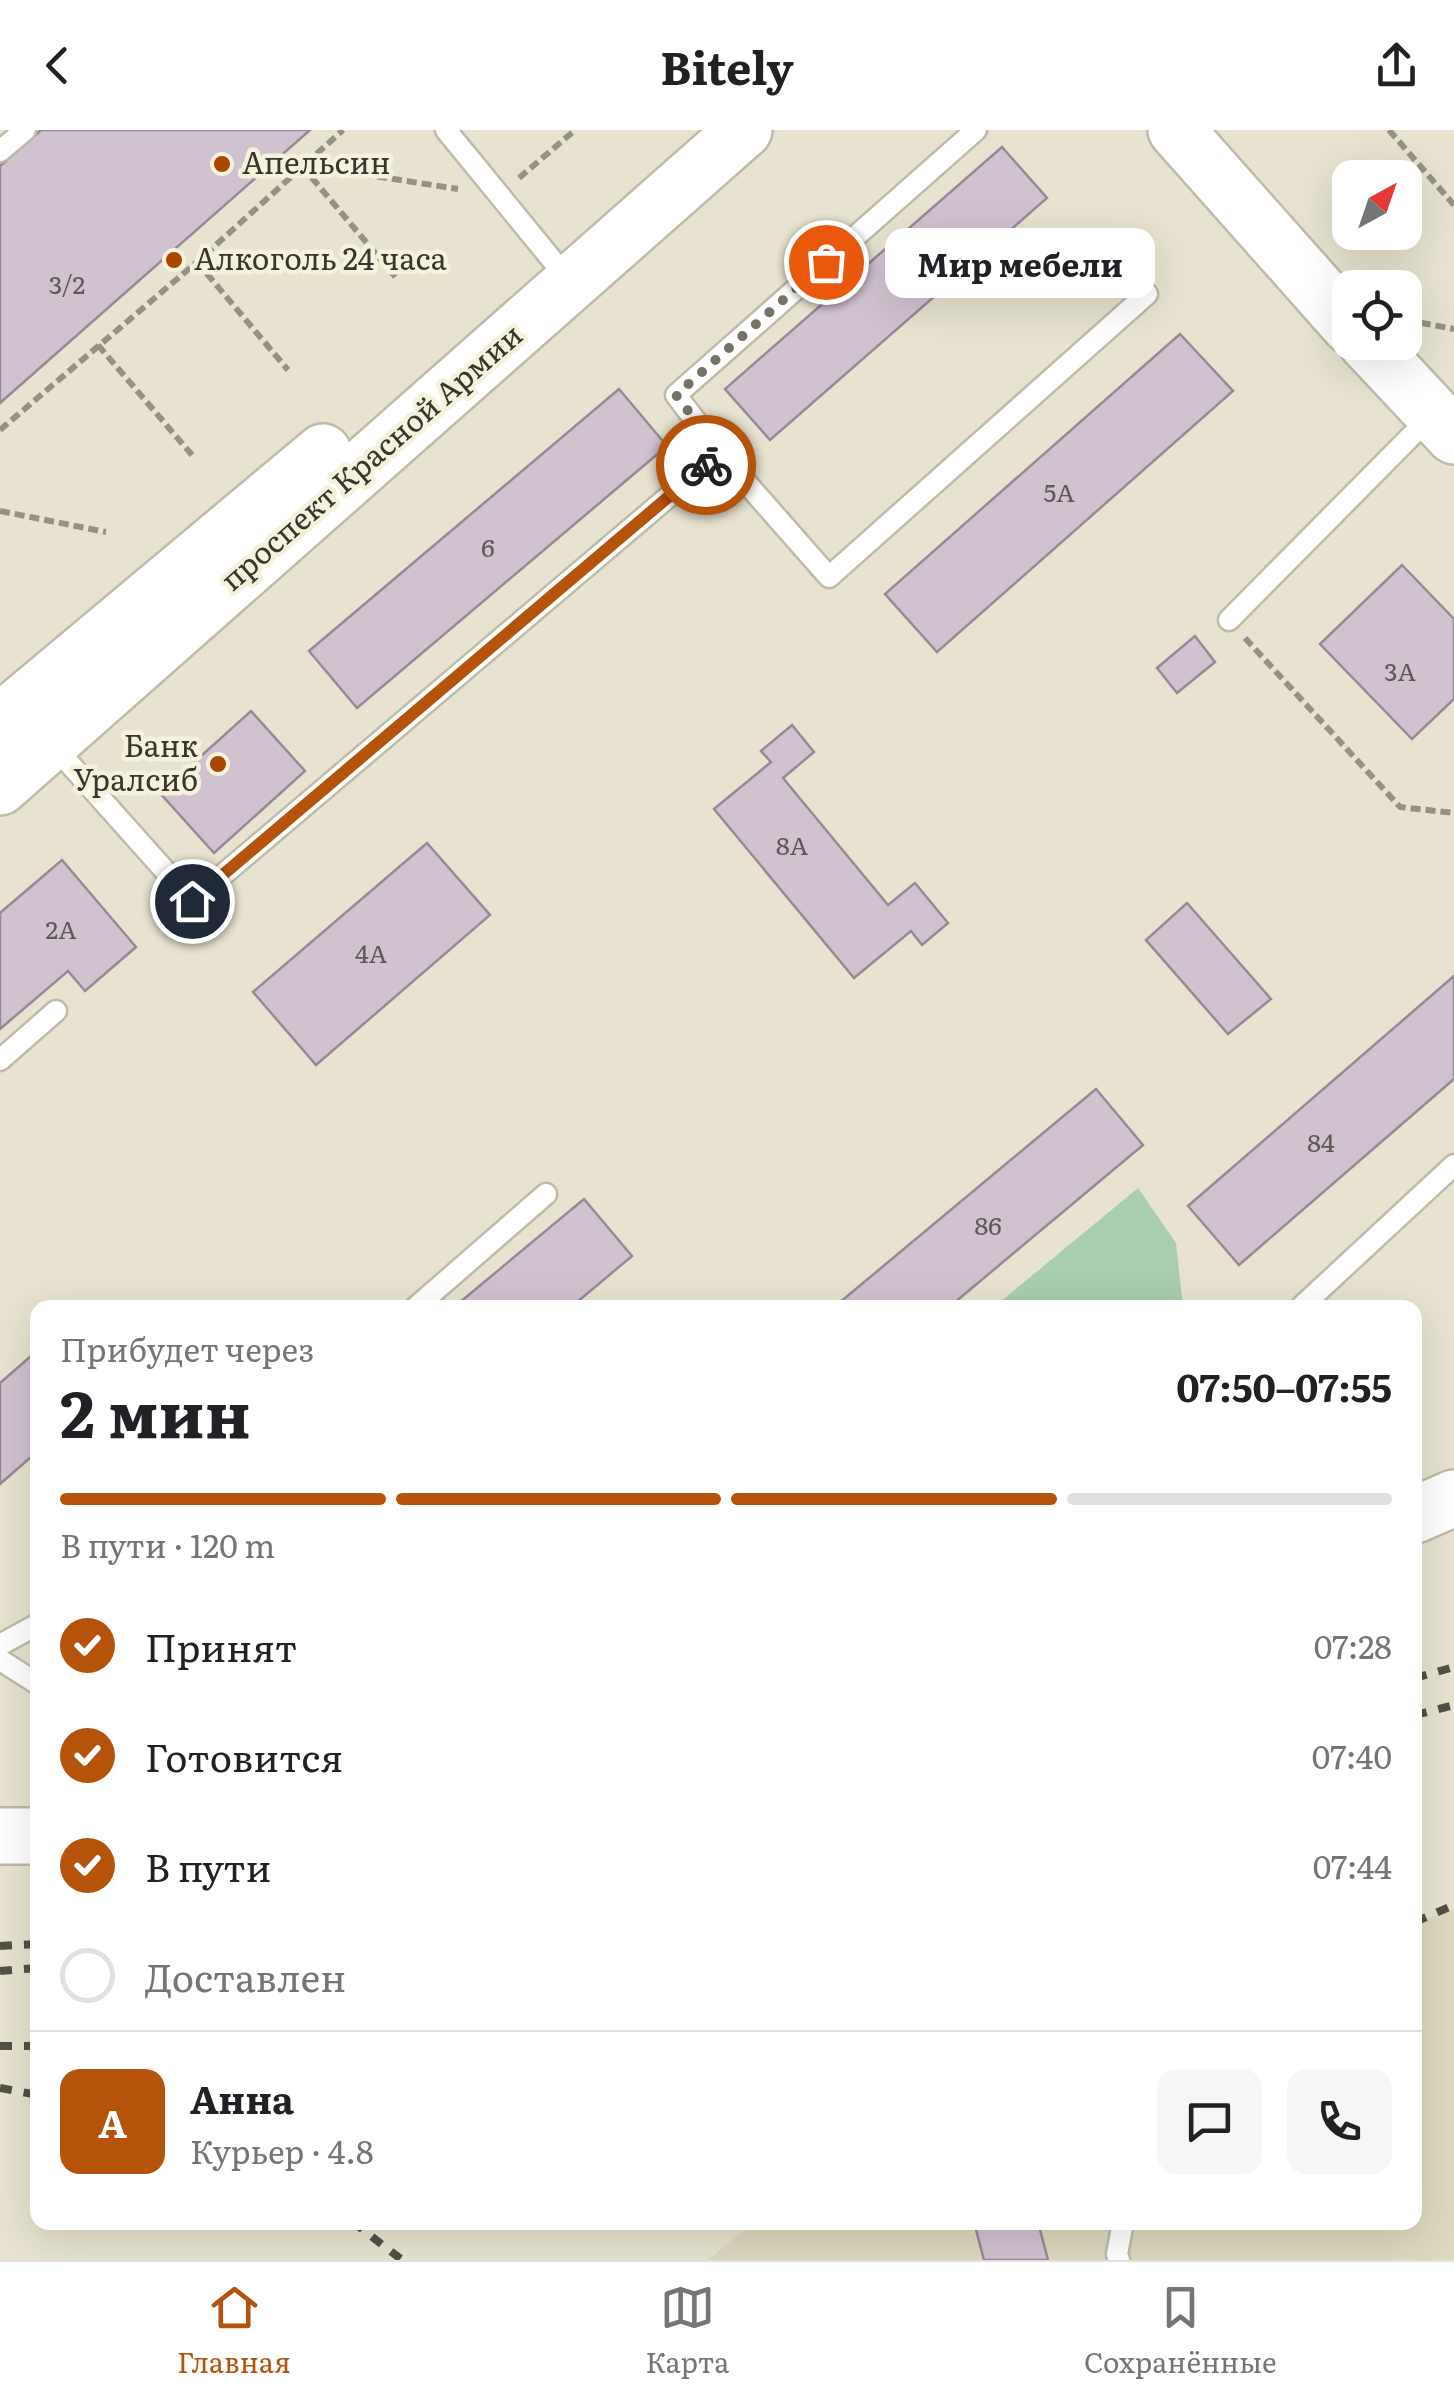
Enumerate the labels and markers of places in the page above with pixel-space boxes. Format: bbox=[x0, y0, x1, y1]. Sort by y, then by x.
place label: Апельсин bbox=[242, 139, 390, 183]
marker: Апельсин bbox=[211, 153, 233, 175]
pin bbox=[784, 220, 869, 305]
callout: Мир мебели bbox=[886, 227, 1156, 297]
place label: Алкоголь 24 часа bbox=[194, 235, 447, 279]
marker: Алкоголь 24 часа bbox=[163, 249, 185, 271]
place label: Банк Уралсиб bbox=[73, 722, 198, 800]
marker: Банк Уралсиб bbox=[207, 753, 229, 775]
pin bbox=[150, 859, 235, 944]

